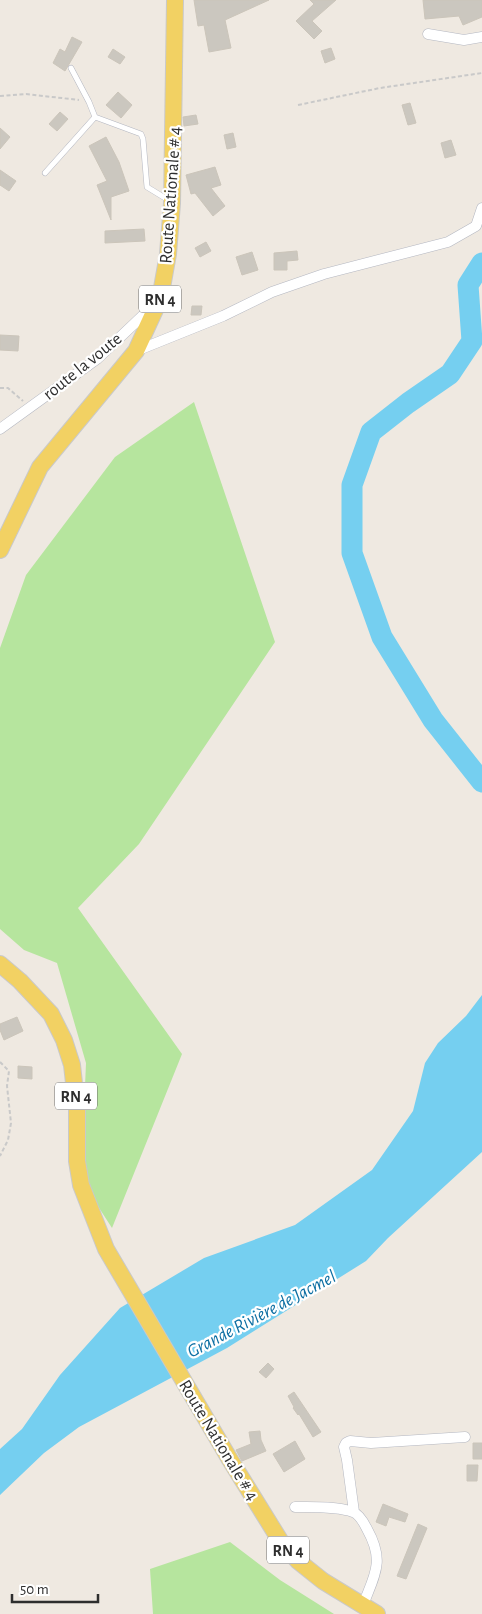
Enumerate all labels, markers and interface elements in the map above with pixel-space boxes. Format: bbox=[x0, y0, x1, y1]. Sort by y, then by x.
street label: Route Nationale # 4 bbox=[157, 126, 185, 264]
road number: RN 4 bbox=[139, 286, 181, 312]
street label: route la voute bbox=[40, 330, 125, 404]
road number: RN 4 bbox=[55, 1082, 97, 1110]
water label: Grande Rivière de Jacmel bbox=[184, 1267, 339, 1362]
street label: Route Nationale # 4 bbox=[175, 1377, 261, 1504]
road number: RN 4 bbox=[267, 1536, 309, 1564]
scale bar bbox=[12, 1572, 99, 1604]
text: 50 m bbox=[20, 1582, 49, 1597]

